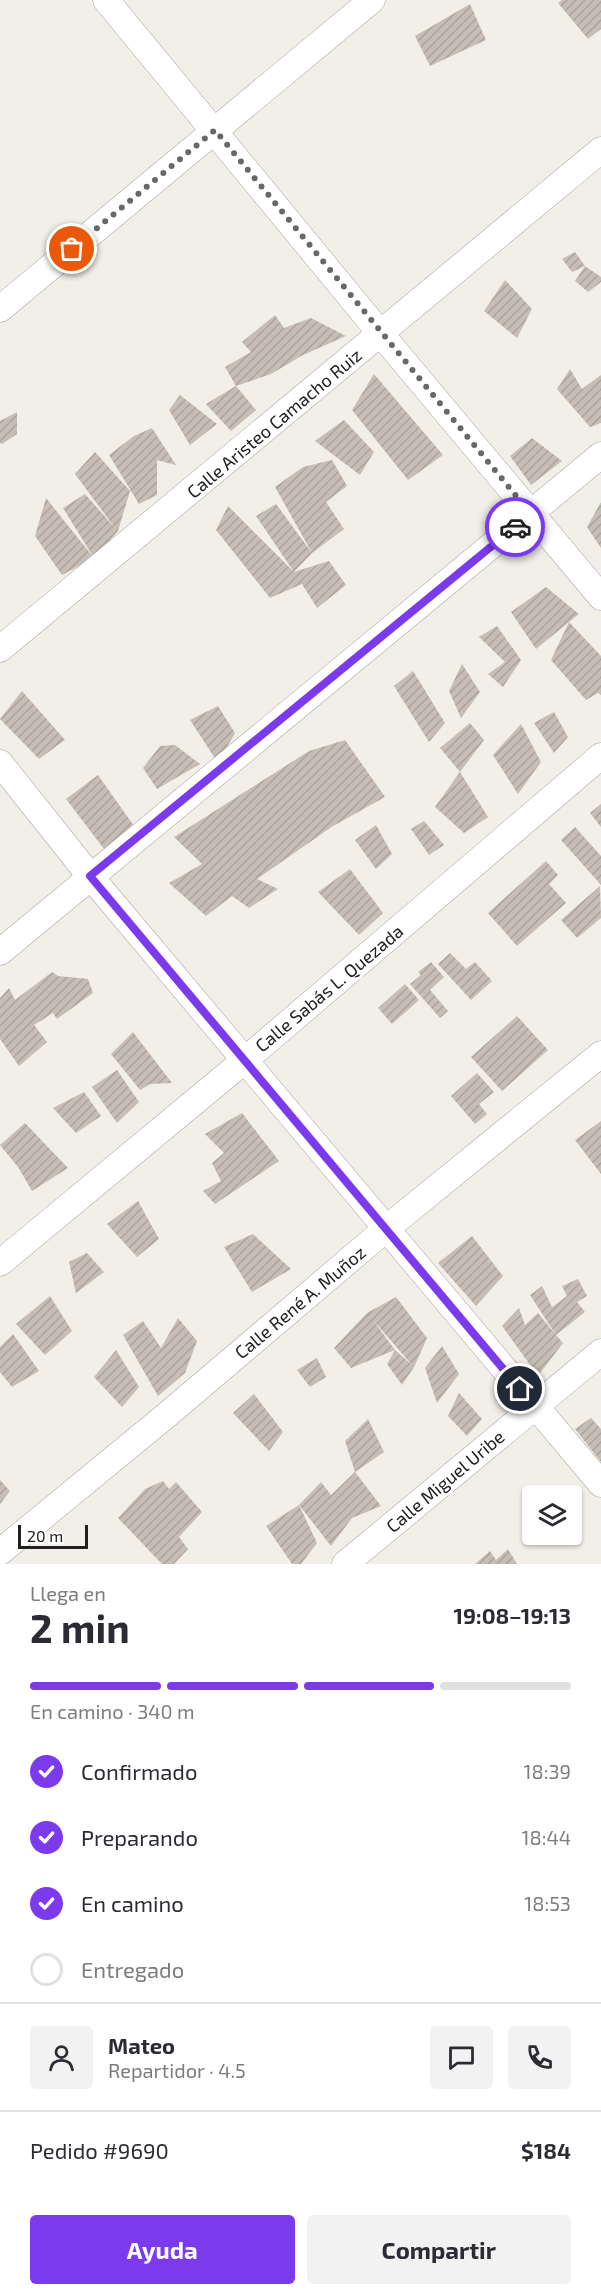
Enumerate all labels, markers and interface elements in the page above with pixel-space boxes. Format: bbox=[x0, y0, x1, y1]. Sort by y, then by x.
pin bbox=[46, 223, 97, 274]
icon: bag bbox=[55, 232, 88, 265]
street label: Calle Aristeo Camacho Ruiz bbox=[182, 343, 366, 503]
courier bbox=[485, 497, 545, 557]
icon: car bbox=[499, 511, 532, 544]
street label: Calle Sabás L. Quezada bbox=[251, 920, 407, 1056]
street label: Calle René A. Muñoz bbox=[230, 1241, 370, 1363]
pin bbox=[494, 1363, 545, 1414]
icon: home bbox=[503, 1372, 536, 1405]
street label: Calle Miguel Uribe bbox=[382, 1425, 508, 1537]
map controls bbox=[522, 1485, 582, 1545]
button: layers bbox=[522, 1485, 582, 1545]
scale bar bbox=[18, 1522, 88, 1550]
text: 20 m bbox=[27, 1526, 63, 1545]
text: Llega en bbox=[30, 1581, 106, 1605]
text: 19:08–19:13 bbox=[454, 1602, 571, 1628]
text: 2 min bbox=[30, 1604, 130, 1651]
text: En camino · 340 m bbox=[30, 1699, 195, 1723]
icon: check bbox=[30, 1755, 63, 1788]
text: Confirmado bbox=[81, 1758, 197, 1784]
text: 18:39 bbox=[524, 1759, 571, 1783]
icon: check bbox=[30, 1821, 63, 1854]
text: Preparando bbox=[81, 1824, 198, 1850]
text: 18:44 bbox=[522, 1825, 571, 1849]
icon: check bbox=[30, 1887, 63, 1920]
text: En camino bbox=[81, 1890, 184, 1916]
text: 18:53 bbox=[524, 1891, 571, 1915]
text: Entregado bbox=[81, 1956, 184, 1982]
button: person bbox=[30, 2026, 93, 2089]
button: chat bbox=[430, 2026, 493, 2089]
button: phone bbox=[508, 2026, 571, 2089]
text: Mateo bbox=[108, 2032, 175, 2058]
text: Repartidor · 4.5 bbox=[108, 2058, 246, 2082]
text: Pedido #9690 bbox=[30, 2137, 169, 2163]
text: $184 bbox=[521, 2137, 571, 2163]
button: Ayuda bbox=[30, 2215, 295, 2284]
button: Compartir bbox=[307, 2215, 571, 2284]

